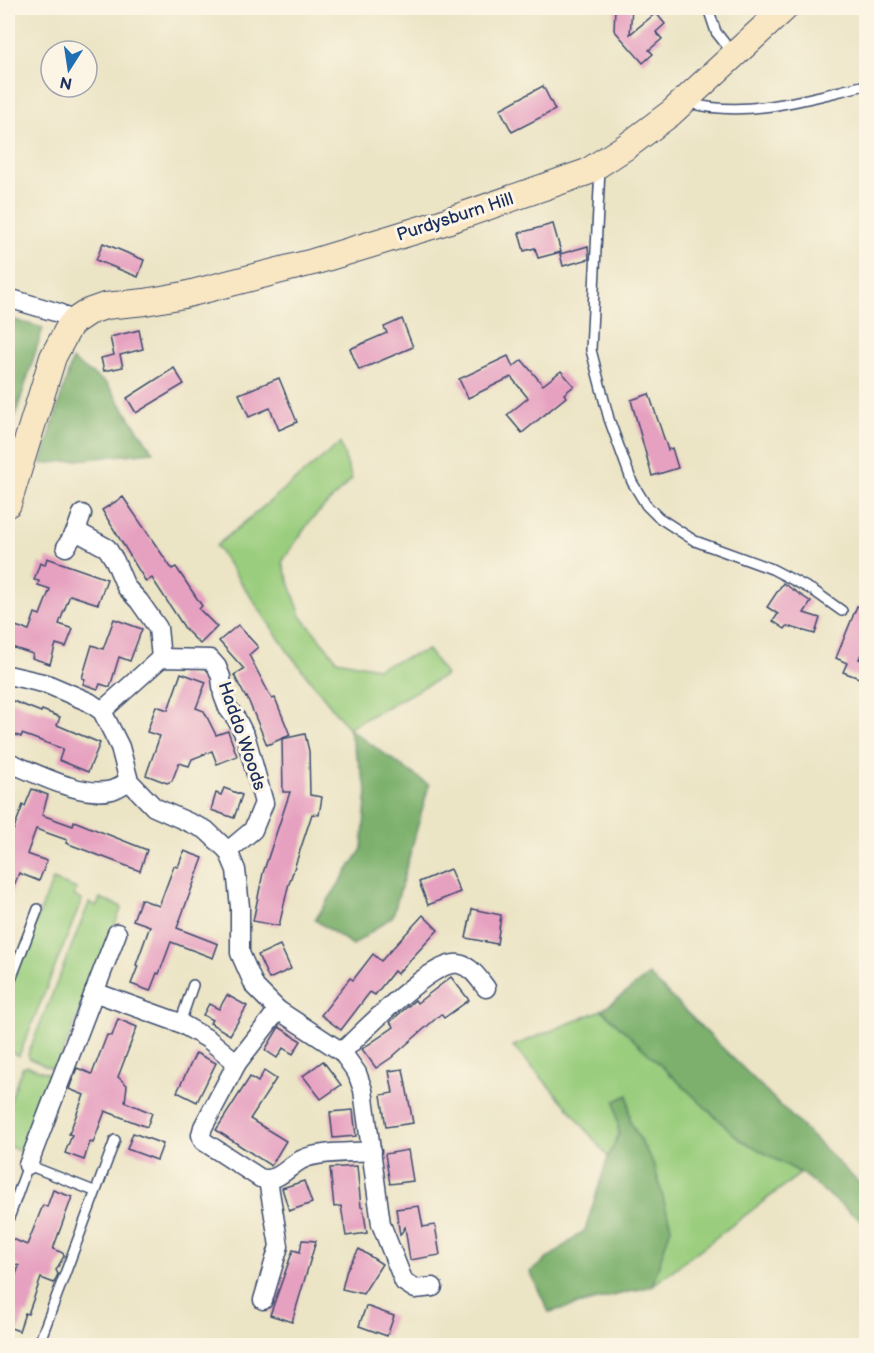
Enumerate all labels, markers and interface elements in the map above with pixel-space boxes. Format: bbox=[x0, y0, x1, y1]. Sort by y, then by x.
north arrow bbox=[39, 39, 99, 99]
text: N bbox=[58, 72, 74, 93]
street label: Purdysburn Hill bbox=[394, 188, 516, 246]
street label: Haddo Woods bbox=[214, 679, 270, 793]

